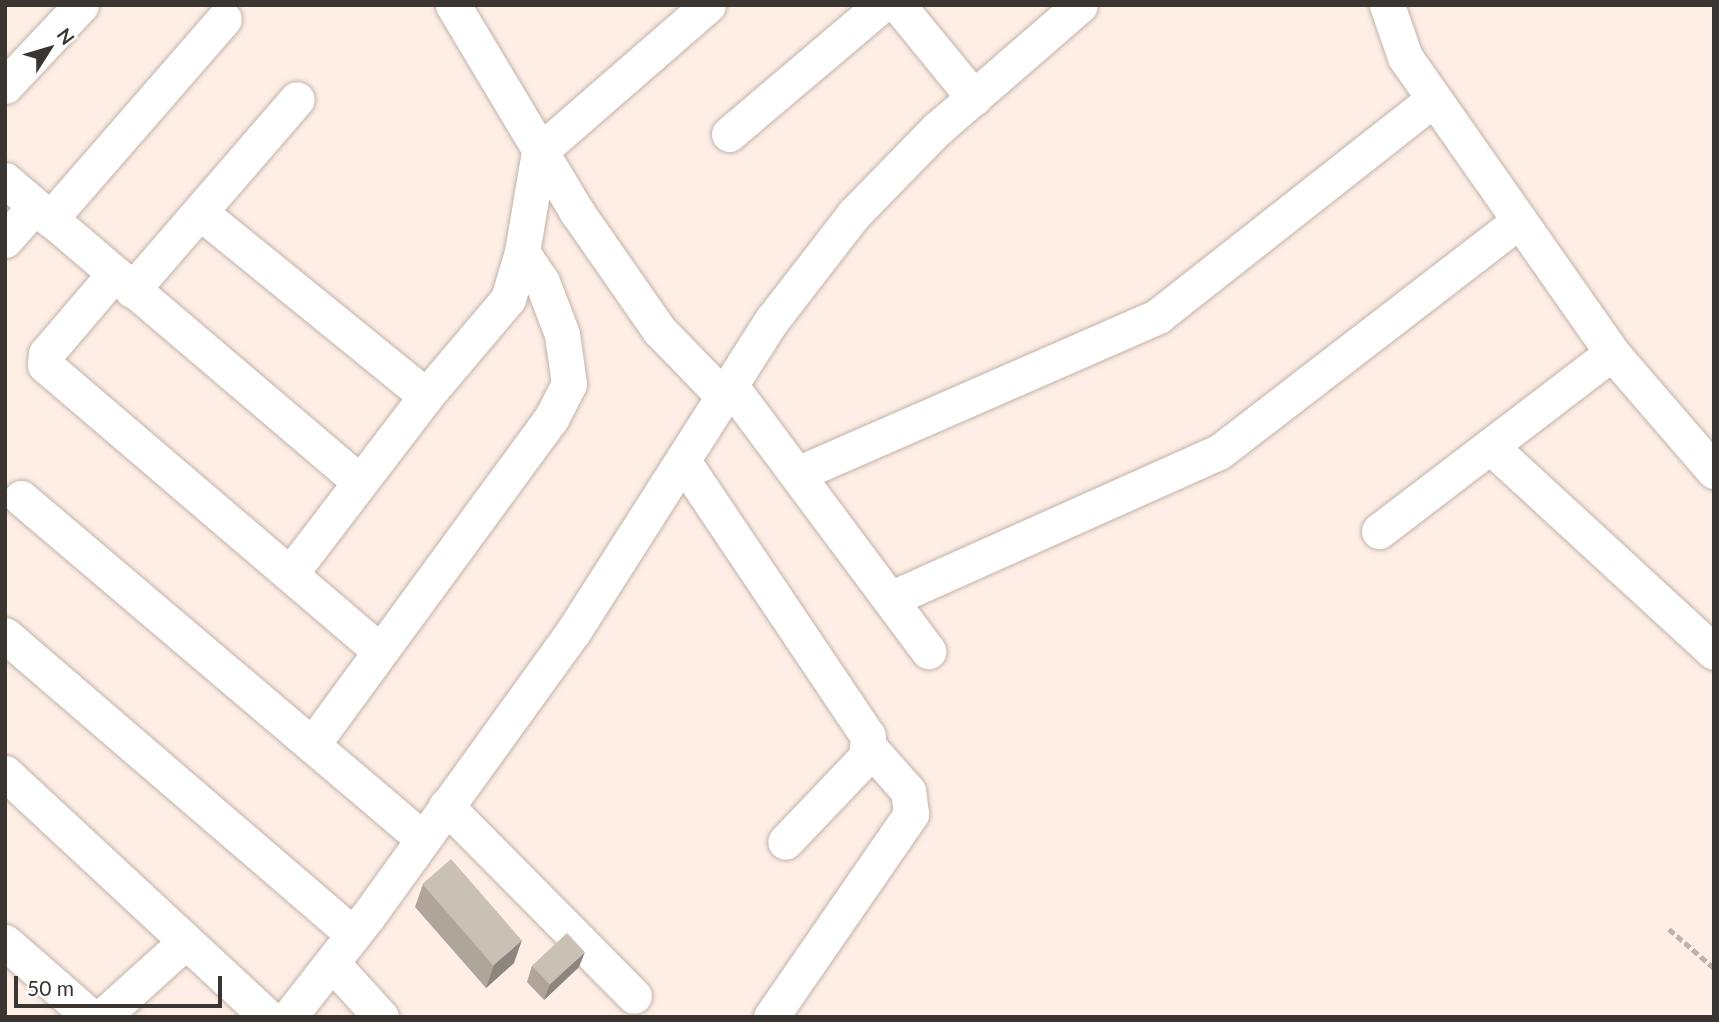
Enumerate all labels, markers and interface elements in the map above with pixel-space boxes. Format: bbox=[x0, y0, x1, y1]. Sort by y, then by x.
north arrow bbox=[14, 14, 84, 84]
text: N bbox=[53, 23, 80, 49]
scale bar bbox=[18, 962, 226, 1006]
text: 50 m bbox=[27, 975, 74, 1000]

